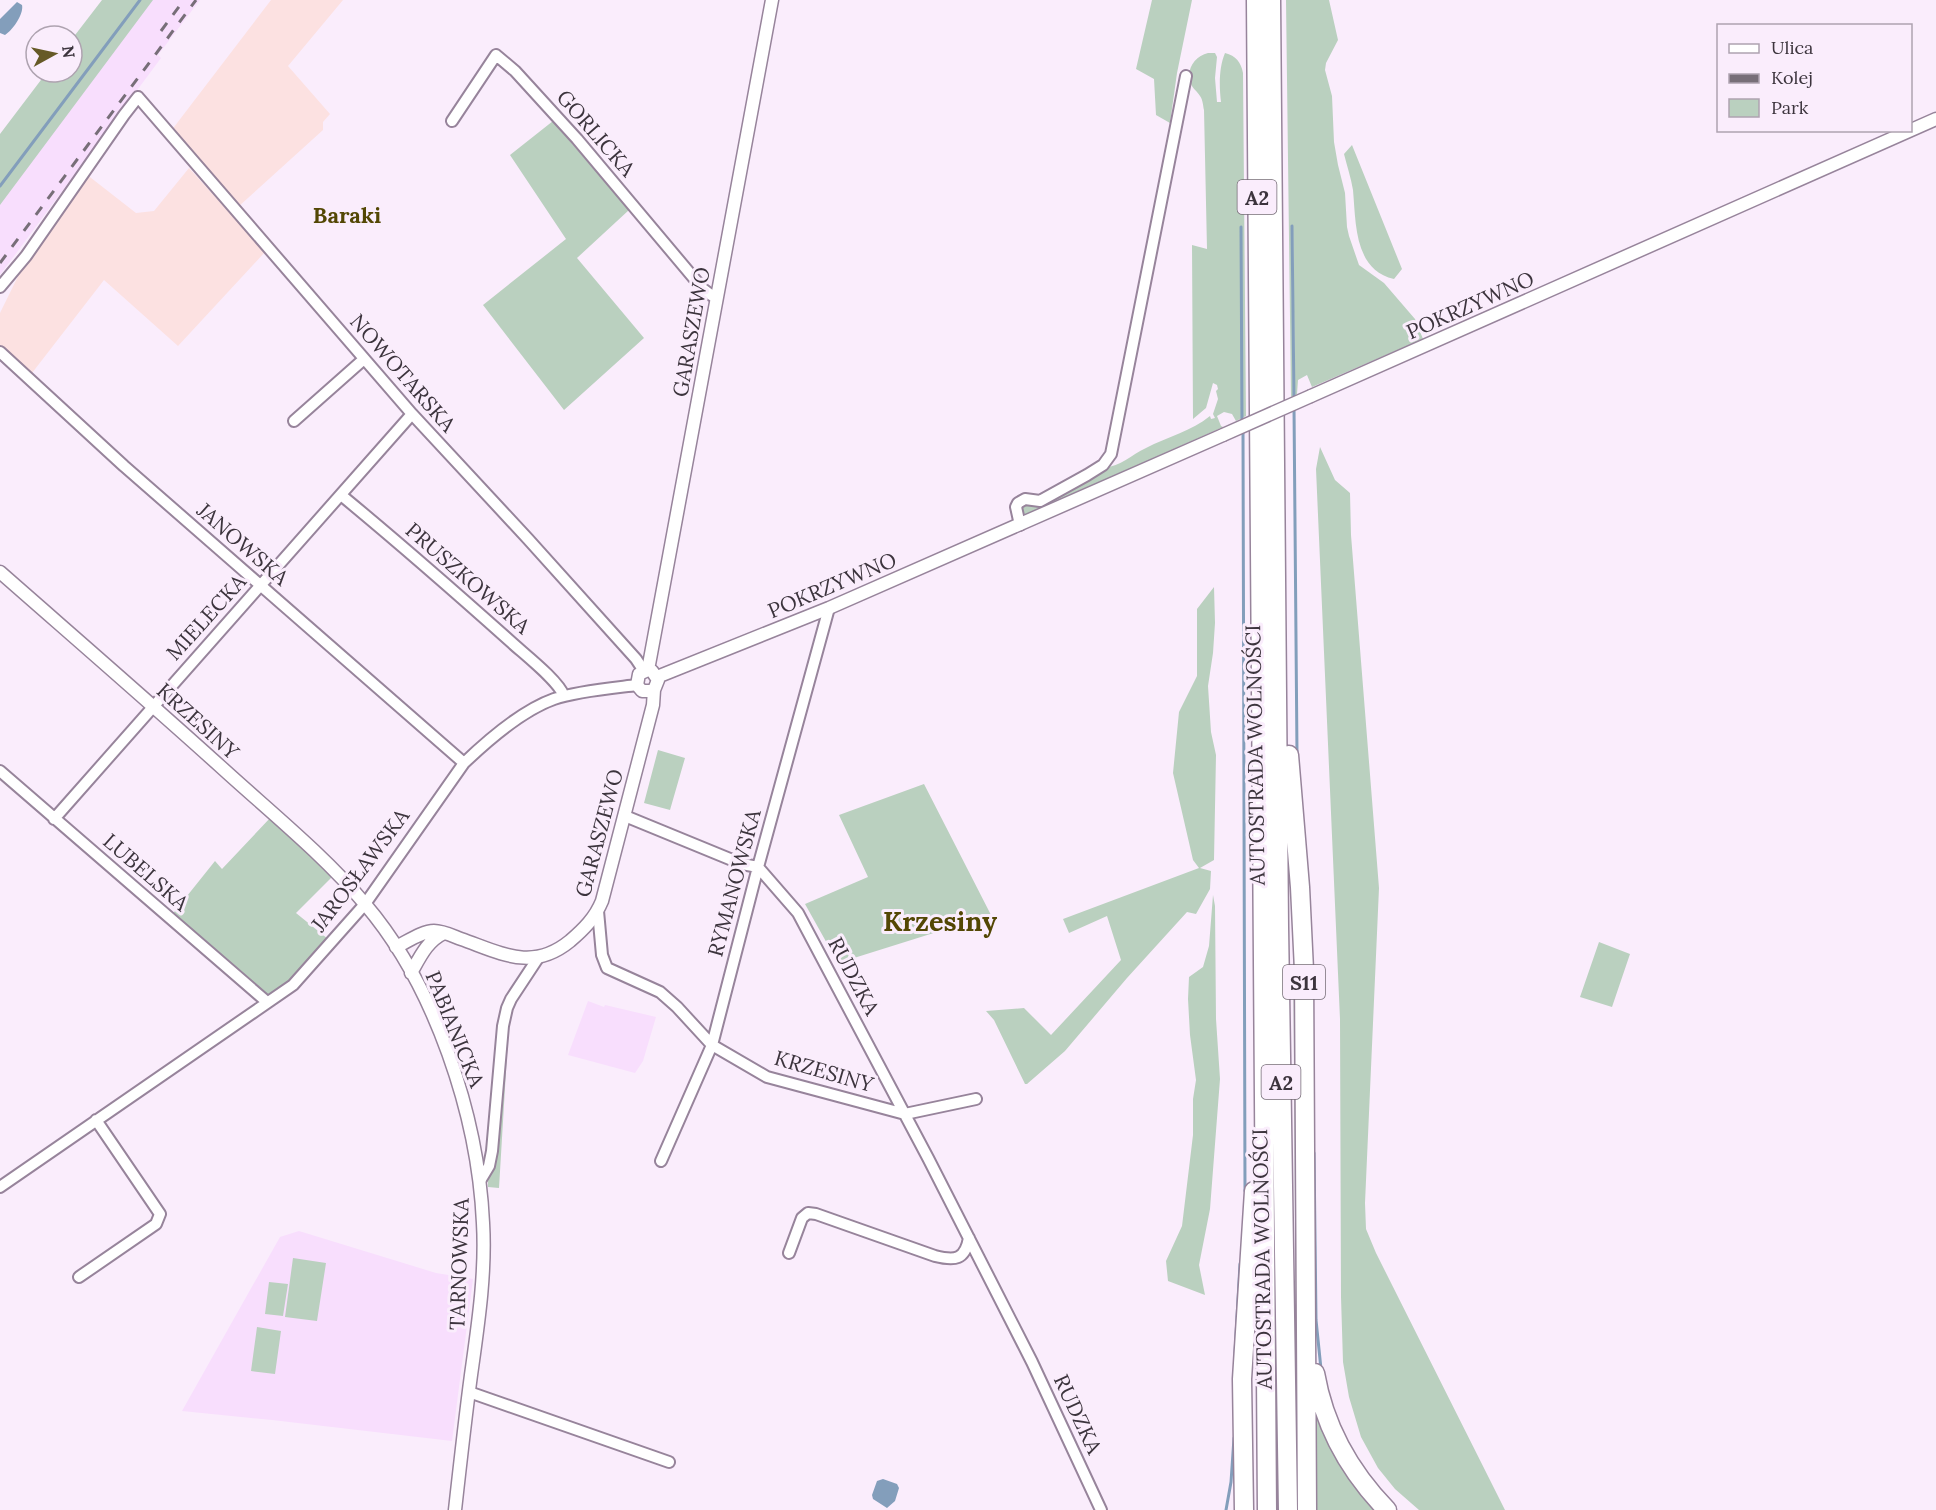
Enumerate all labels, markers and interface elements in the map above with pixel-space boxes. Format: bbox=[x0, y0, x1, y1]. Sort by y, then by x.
north arrow bbox=[24, 24, 84, 84]
legend bbox=[1717, 24, 1912, 132]
text: Ulica bbox=[1771, 36, 1813, 59]
text: N bbox=[58, 44, 80, 59]
text: Kolej bbox=[1771, 66, 1813, 89]
street label: GORLICKA bbox=[551, 84, 642, 183]
text: Park bbox=[1771, 96, 1809, 119]
road number: A2 bbox=[1238, 180, 1276, 214]
district label: Baraki bbox=[313, 201, 381, 229]
street label: GARASZEWO bbox=[666, 265, 716, 399]
street label: POKRZYWNO bbox=[1402, 265, 1538, 345]
street label: NOWOTARSKA bbox=[344, 308, 462, 438]
street label: JANOWSKA bbox=[191, 496, 295, 592]
street label: PRUSZKOWSKA bbox=[400, 516, 537, 640]
street label: POKRZYWNO bbox=[764, 546, 900, 624]
street label: MIELECKA bbox=[160, 568, 252, 666]
street label: AUTOSTRADA WOLNOŚCI bbox=[1239, 624, 1271, 887]
street label: KRZESINY bbox=[151, 677, 245, 765]
street label: GARASZEWO bbox=[569, 766, 629, 900]
street label: JAROSŁAWSKA bbox=[304, 802, 416, 938]
street label: RYMANOWSKA bbox=[701, 806, 767, 960]
street label: LUBELSKA bbox=[97, 827, 195, 917]
district label: Krzesiny bbox=[883, 904, 997, 938]
street label: RUDZKA bbox=[822, 932, 886, 1020]
road number: S11 bbox=[1283, 965, 1325, 999]
street label: PABIANICKA bbox=[419, 967, 491, 1092]
street label: KRZESINY bbox=[771, 1044, 877, 1098]
road number: A2 bbox=[1262, 1065, 1300, 1099]
street label: AUTOSTRADA WOLNOŚCI bbox=[1246, 1128, 1278, 1391]
street label: TARNOWSKA bbox=[443, 1197, 475, 1330]
street label: RUDZKA bbox=[1048, 1370, 1108, 1459]

